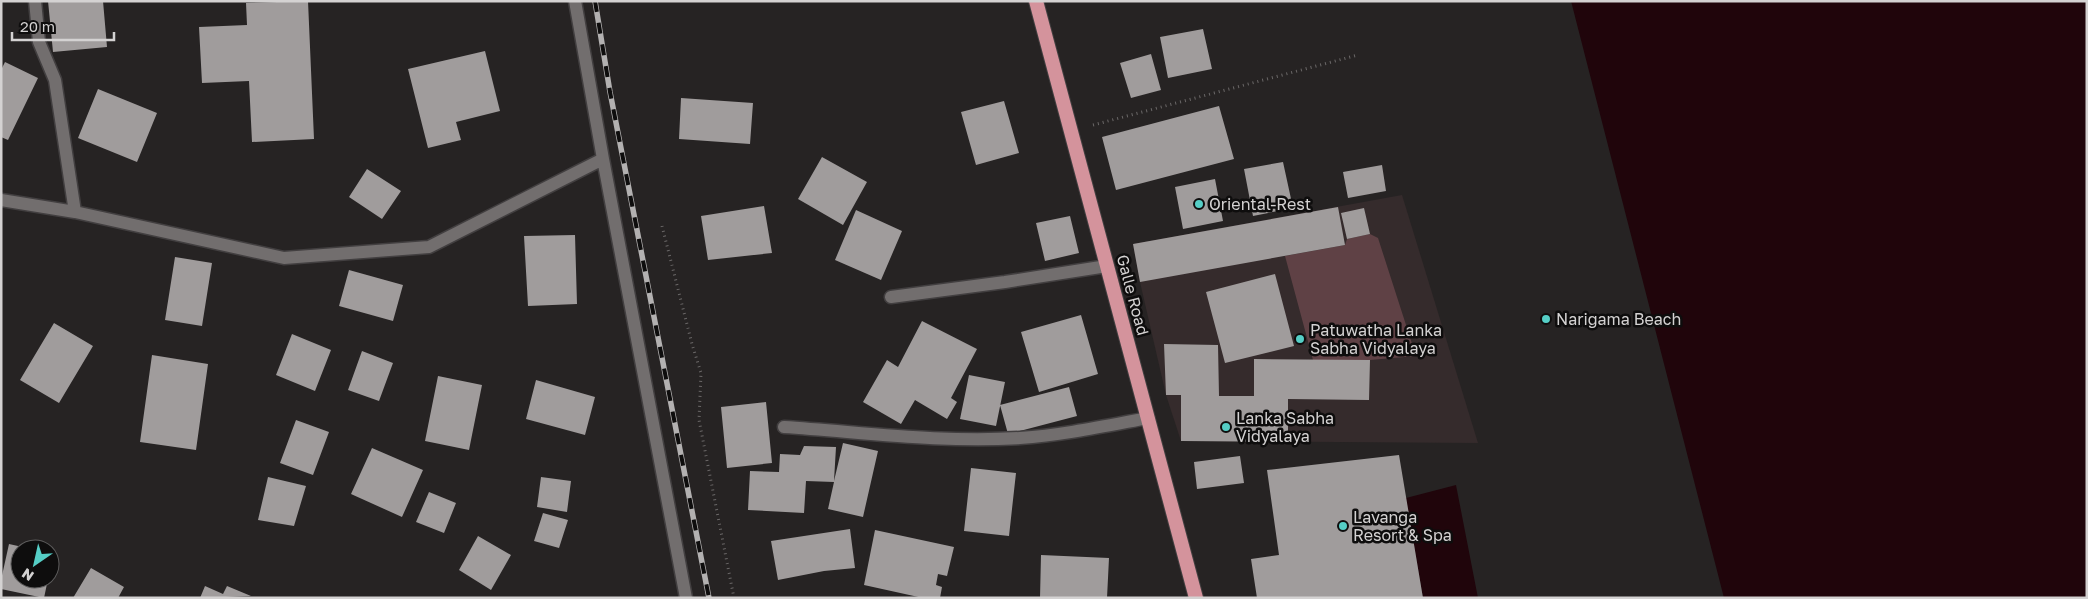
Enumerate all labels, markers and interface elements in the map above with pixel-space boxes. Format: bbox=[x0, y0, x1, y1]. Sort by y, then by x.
scale bar bbox=[12, 10, 115, 42]
text: 20 m bbox=[20, 17, 55, 35]
place label: Oriental-Rest bbox=[1209, 194, 1311, 214]
marker: Oriental-Rest bbox=[1193, 198, 1205, 210]
street label: Galle Road bbox=[1113, 252, 1153, 338]
place label: Narigama Beach bbox=[1556, 309, 1681, 329]
marker: Narigama Beach bbox=[1540, 313, 1552, 325]
place label: Patuwatha Lanka Sabha Vidyalaya bbox=[1310, 320, 1442, 358]
marker: Patuwatha Lanka Sabha Vidyalaya bbox=[1294, 333, 1306, 345]
place label: Lanka Sabha Vidyalaya bbox=[1236, 408, 1334, 446]
marker: Lanka Sabha Vidyalaya bbox=[1220, 421, 1232, 433]
place label: Lavanga Resort & Spa bbox=[1353, 507, 1452, 545]
marker: Lavanga Resort & Spa bbox=[1337, 520, 1349, 532]
north arrow bbox=[10, 539, 60, 589]
text: N bbox=[18, 565, 37, 585]

